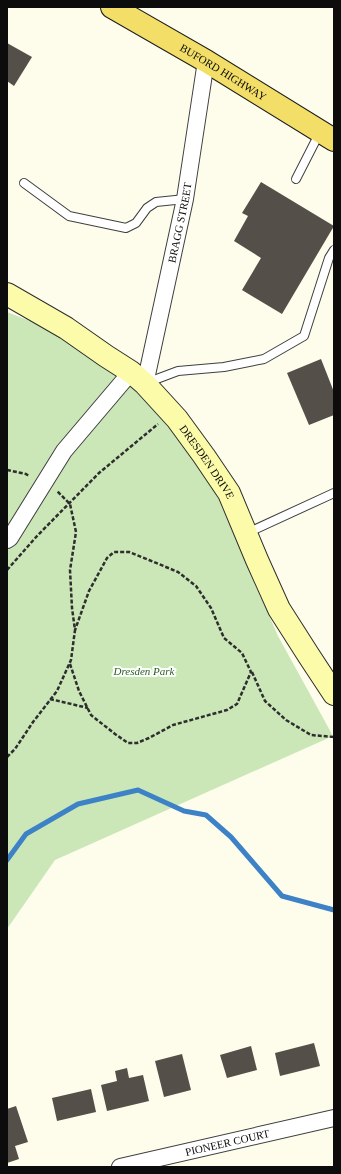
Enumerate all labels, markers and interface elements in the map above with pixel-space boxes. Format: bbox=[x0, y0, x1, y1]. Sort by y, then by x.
street label: BUFORD HIGHWAY bbox=[178, 41, 269, 103]
street label: BRAGG STREET bbox=[165, 181, 193, 264]
street label: DRESDEN DRIVE bbox=[177, 423, 237, 501]
park label: Dresden Park bbox=[113, 665, 176, 677]
street label: PIONEER COURT bbox=[184, 1127, 271, 1158]

